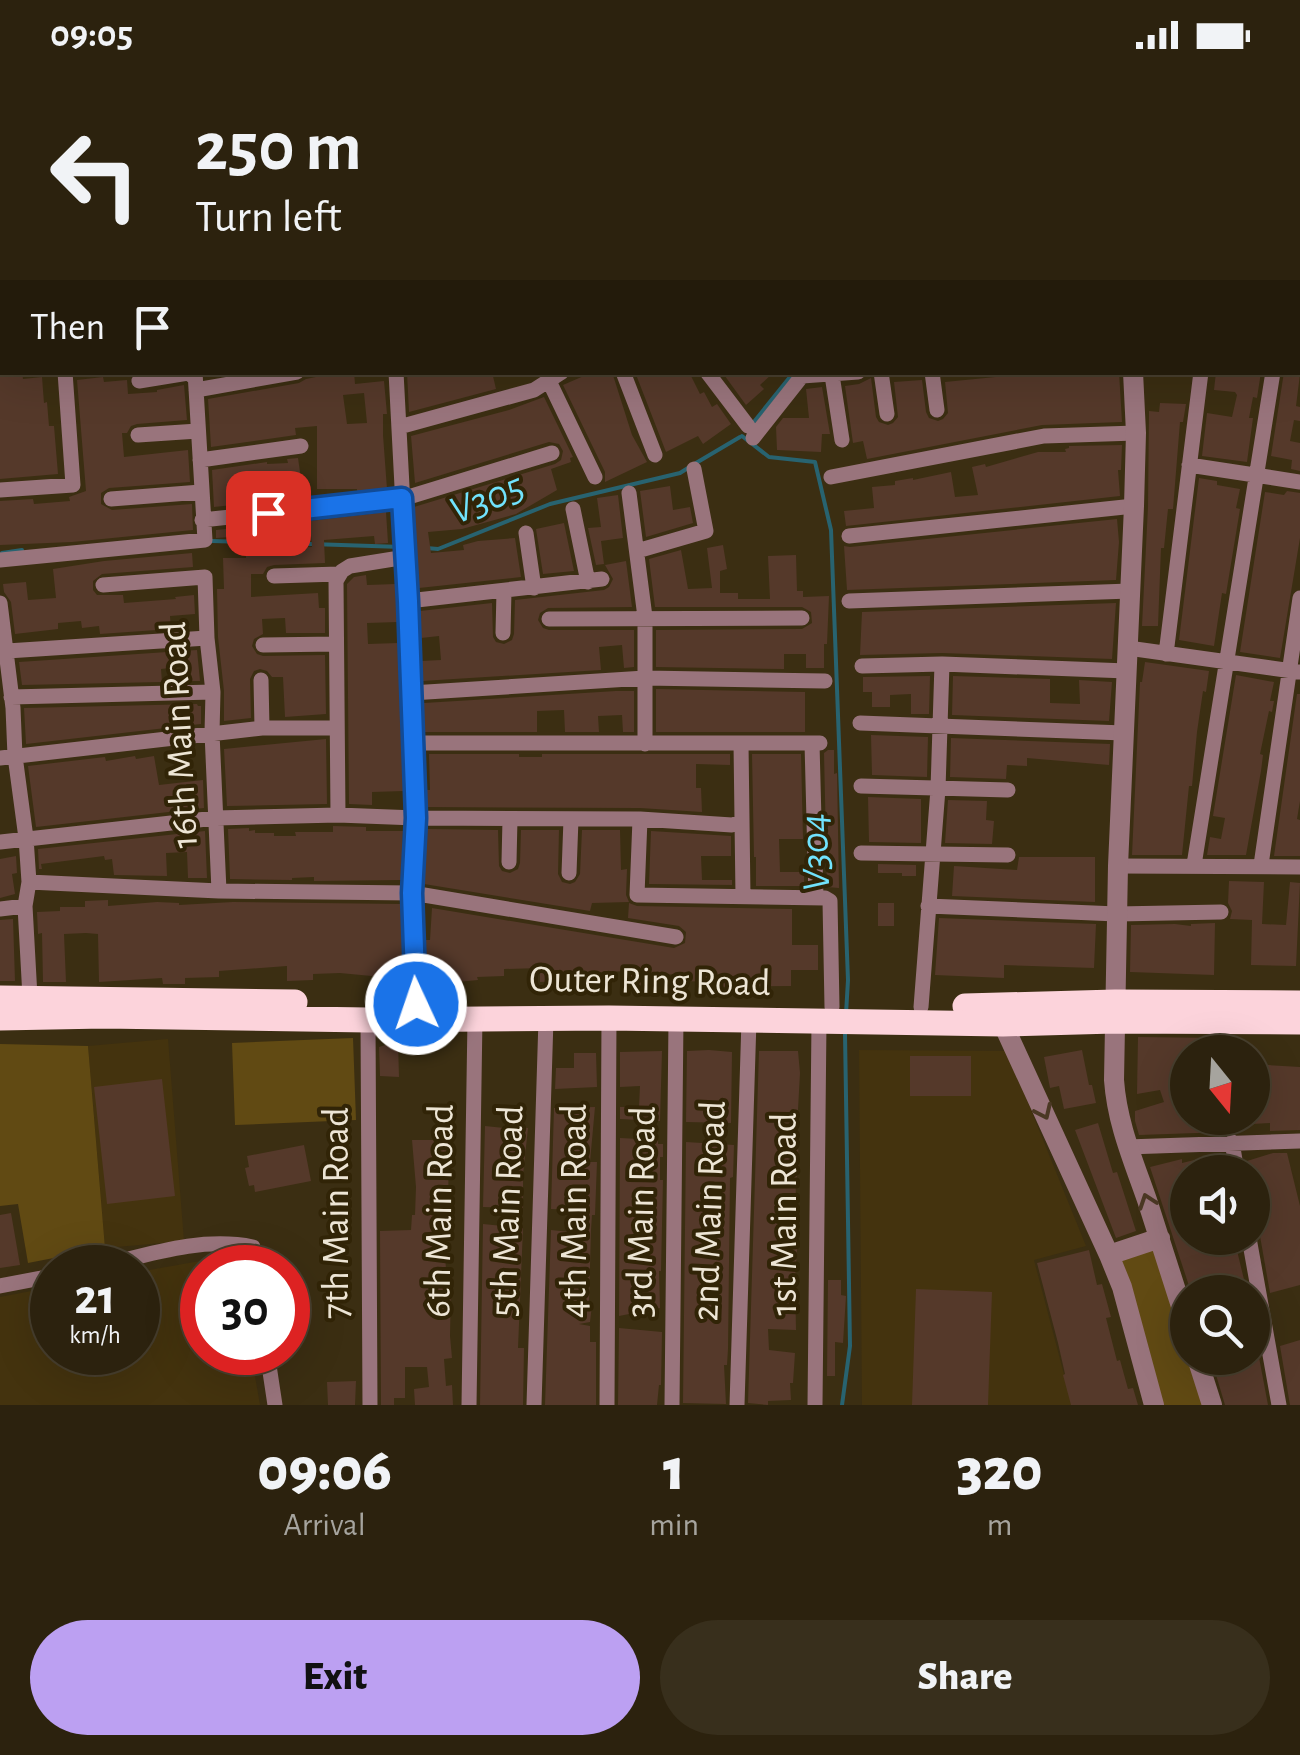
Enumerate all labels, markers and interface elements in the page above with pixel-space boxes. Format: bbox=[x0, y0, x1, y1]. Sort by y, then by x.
text: 09:05 bbox=[50, 16, 133, 54]
icon: left bbox=[30, 110, 160, 240]
text: 250 m bbox=[195, 113, 362, 183]
text: Turn left bbox=[195, 195, 342, 240]
icon: arrive bbox=[125, 300, 180, 355]
text: Then bbox=[30, 309, 105, 347]
water label: V305 bbox=[444, 466, 530, 532]
pin bbox=[226, 471, 311, 556]
icon: arrive bbox=[241, 486, 296, 541]
street label: 16th Main Road bbox=[155, 621, 205, 849]
water label: V304 bbox=[795, 812, 837, 892]
position arrow bbox=[364, 952, 468, 1056]
street label: Outer Ring Road bbox=[529, 961, 771, 1003]
north arrow bbox=[1170, 1035, 1270, 1135]
map controls bbox=[1170, 1035, 1270, 1375]
street label: 2nd Main Road bbox=[687, 1100, 733, 1322]
one-way arrow bbox=[1032, 1102, 1052, 1120]
street label: 6th Main Road bbox=[419, 1104, 461, 1318]
street label: 5th Main Road bbox=[485, 1104, 531, 1318]
street label: 4th Main Road bbox=[556, 1104, 594, 1318]
street label: 3rd Main Road bbox=[621, 1106, 663, 1318]
street label: 7th Main Road bbox=[318, 1107, 356, 1319]
street label: 1st Main Road bbox=[766, 1112, 804, 1316]
button: sound bbox=[1170, 1155, 1270, 1255]
one-way arrow bbox=[1138, 1194, 1159, 1211]
speed limit sign: 30 bbox=[180, 1245, 310, 1375]
text: 21 bbox=[74, 1273, 116, 1323]
button: search bbox=[1170, 1275, 1270, 1375]
text: km/h bbox=[69, 1323, 121, 1348]
text: 09:06 bbox=[257, 1441, 392, 1501]
text: 1 bbox=[663, 1441, 685, 1501]
text: 320 bbox=[956, 1441, 1043, 1501]
text: Arrival bbox=[283, 1509, 366, 1541]
text: min bbox=[649, 1509, 699, 1541]
text: m bbox=[987, 1509, 1012, 1541]
button: Exit bbox=[30, 1620, 640, 1735]
button: Share bbox=[660, 1620, 1270, 1735]

